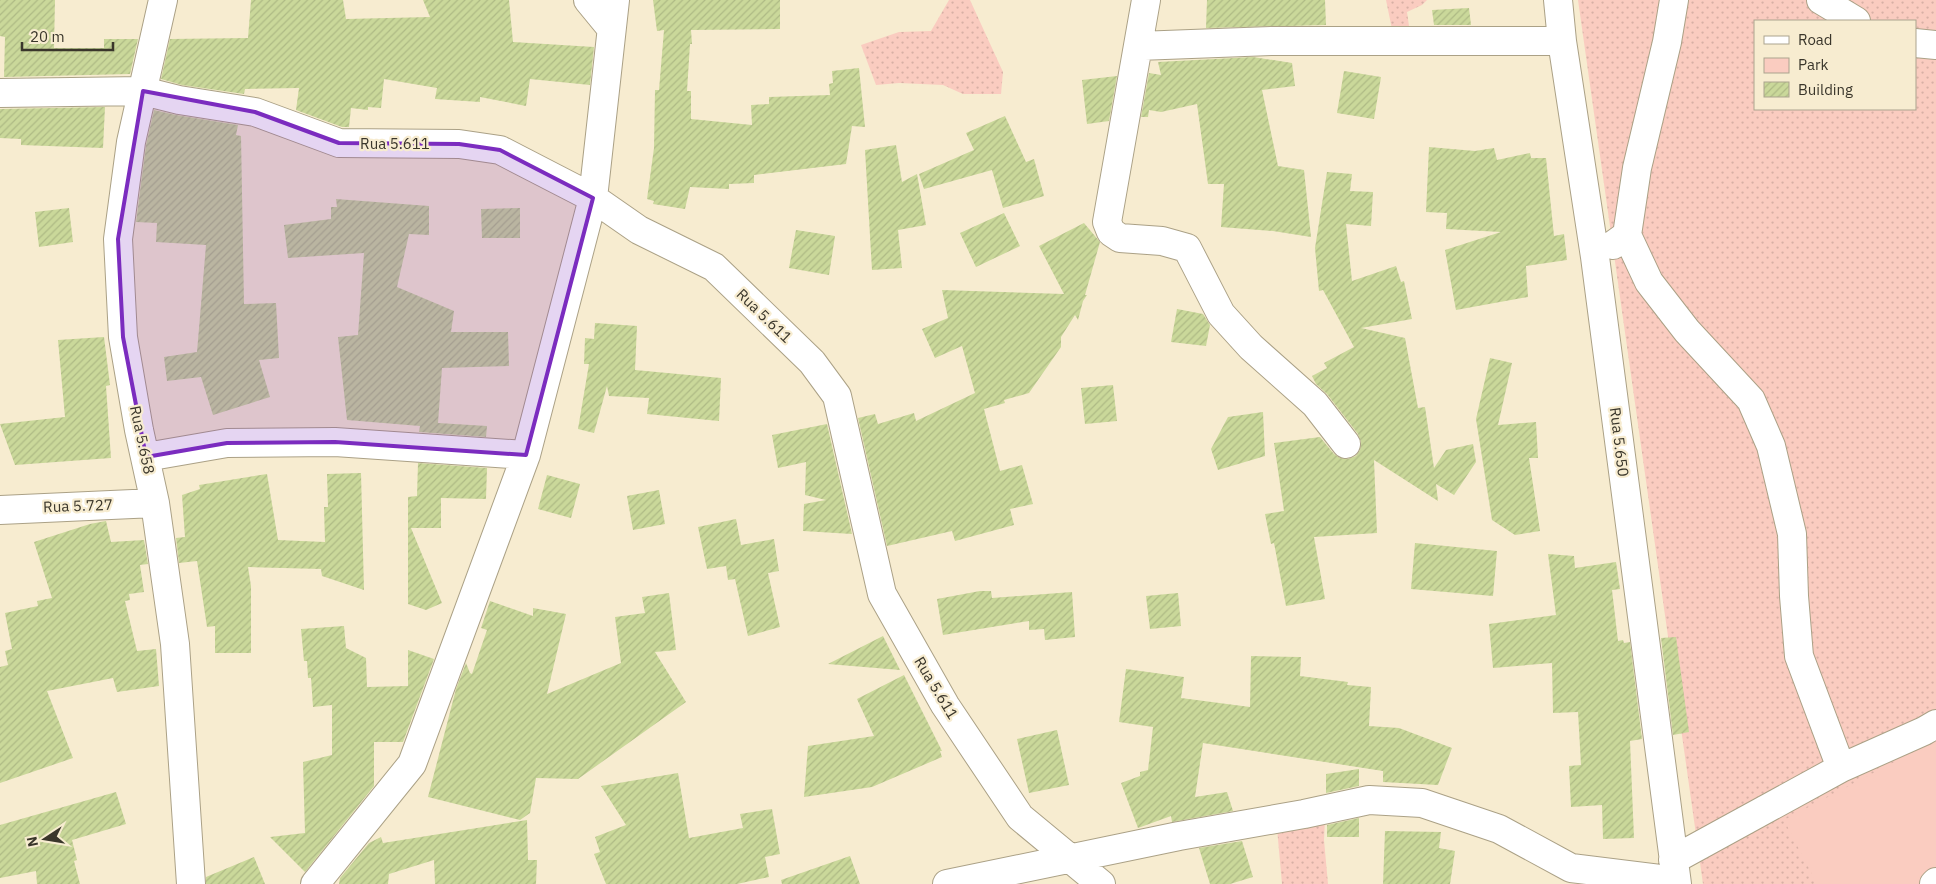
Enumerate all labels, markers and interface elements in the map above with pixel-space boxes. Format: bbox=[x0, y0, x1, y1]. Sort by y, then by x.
scale bar bbox=[22, 20, 114, 52]
legend bbox=[1754, 20, 1916, 110]
text: 20 m bbox=[30, 27, 65, 46]
text: Road bbox=[1798, 30, 1833, 49]
text: Park bbox=[1798, 55, 1828, 74]
text: Building bbox=[1798, 80, 1853, 99]
street label: Rua 5.611 bbox=[360, 134, 430, 153]
street label: Rua 5.611 bbox=[733, 285, 796, 347]
street label: Rua 5.658 bbox=[126, 404, 159, 476]
street label: Rua 5.650 bbox=[1606, 406, 1633, 478]
street label: Rua 5.727 bbox=[43, 495, 113, 516]
street label: Rua 5.611 bbox=[910, 653, 963, 723]
north arrow bbox=[20, 814, 70, 864]
text: N bbox=[22, 835, 42, 849]

